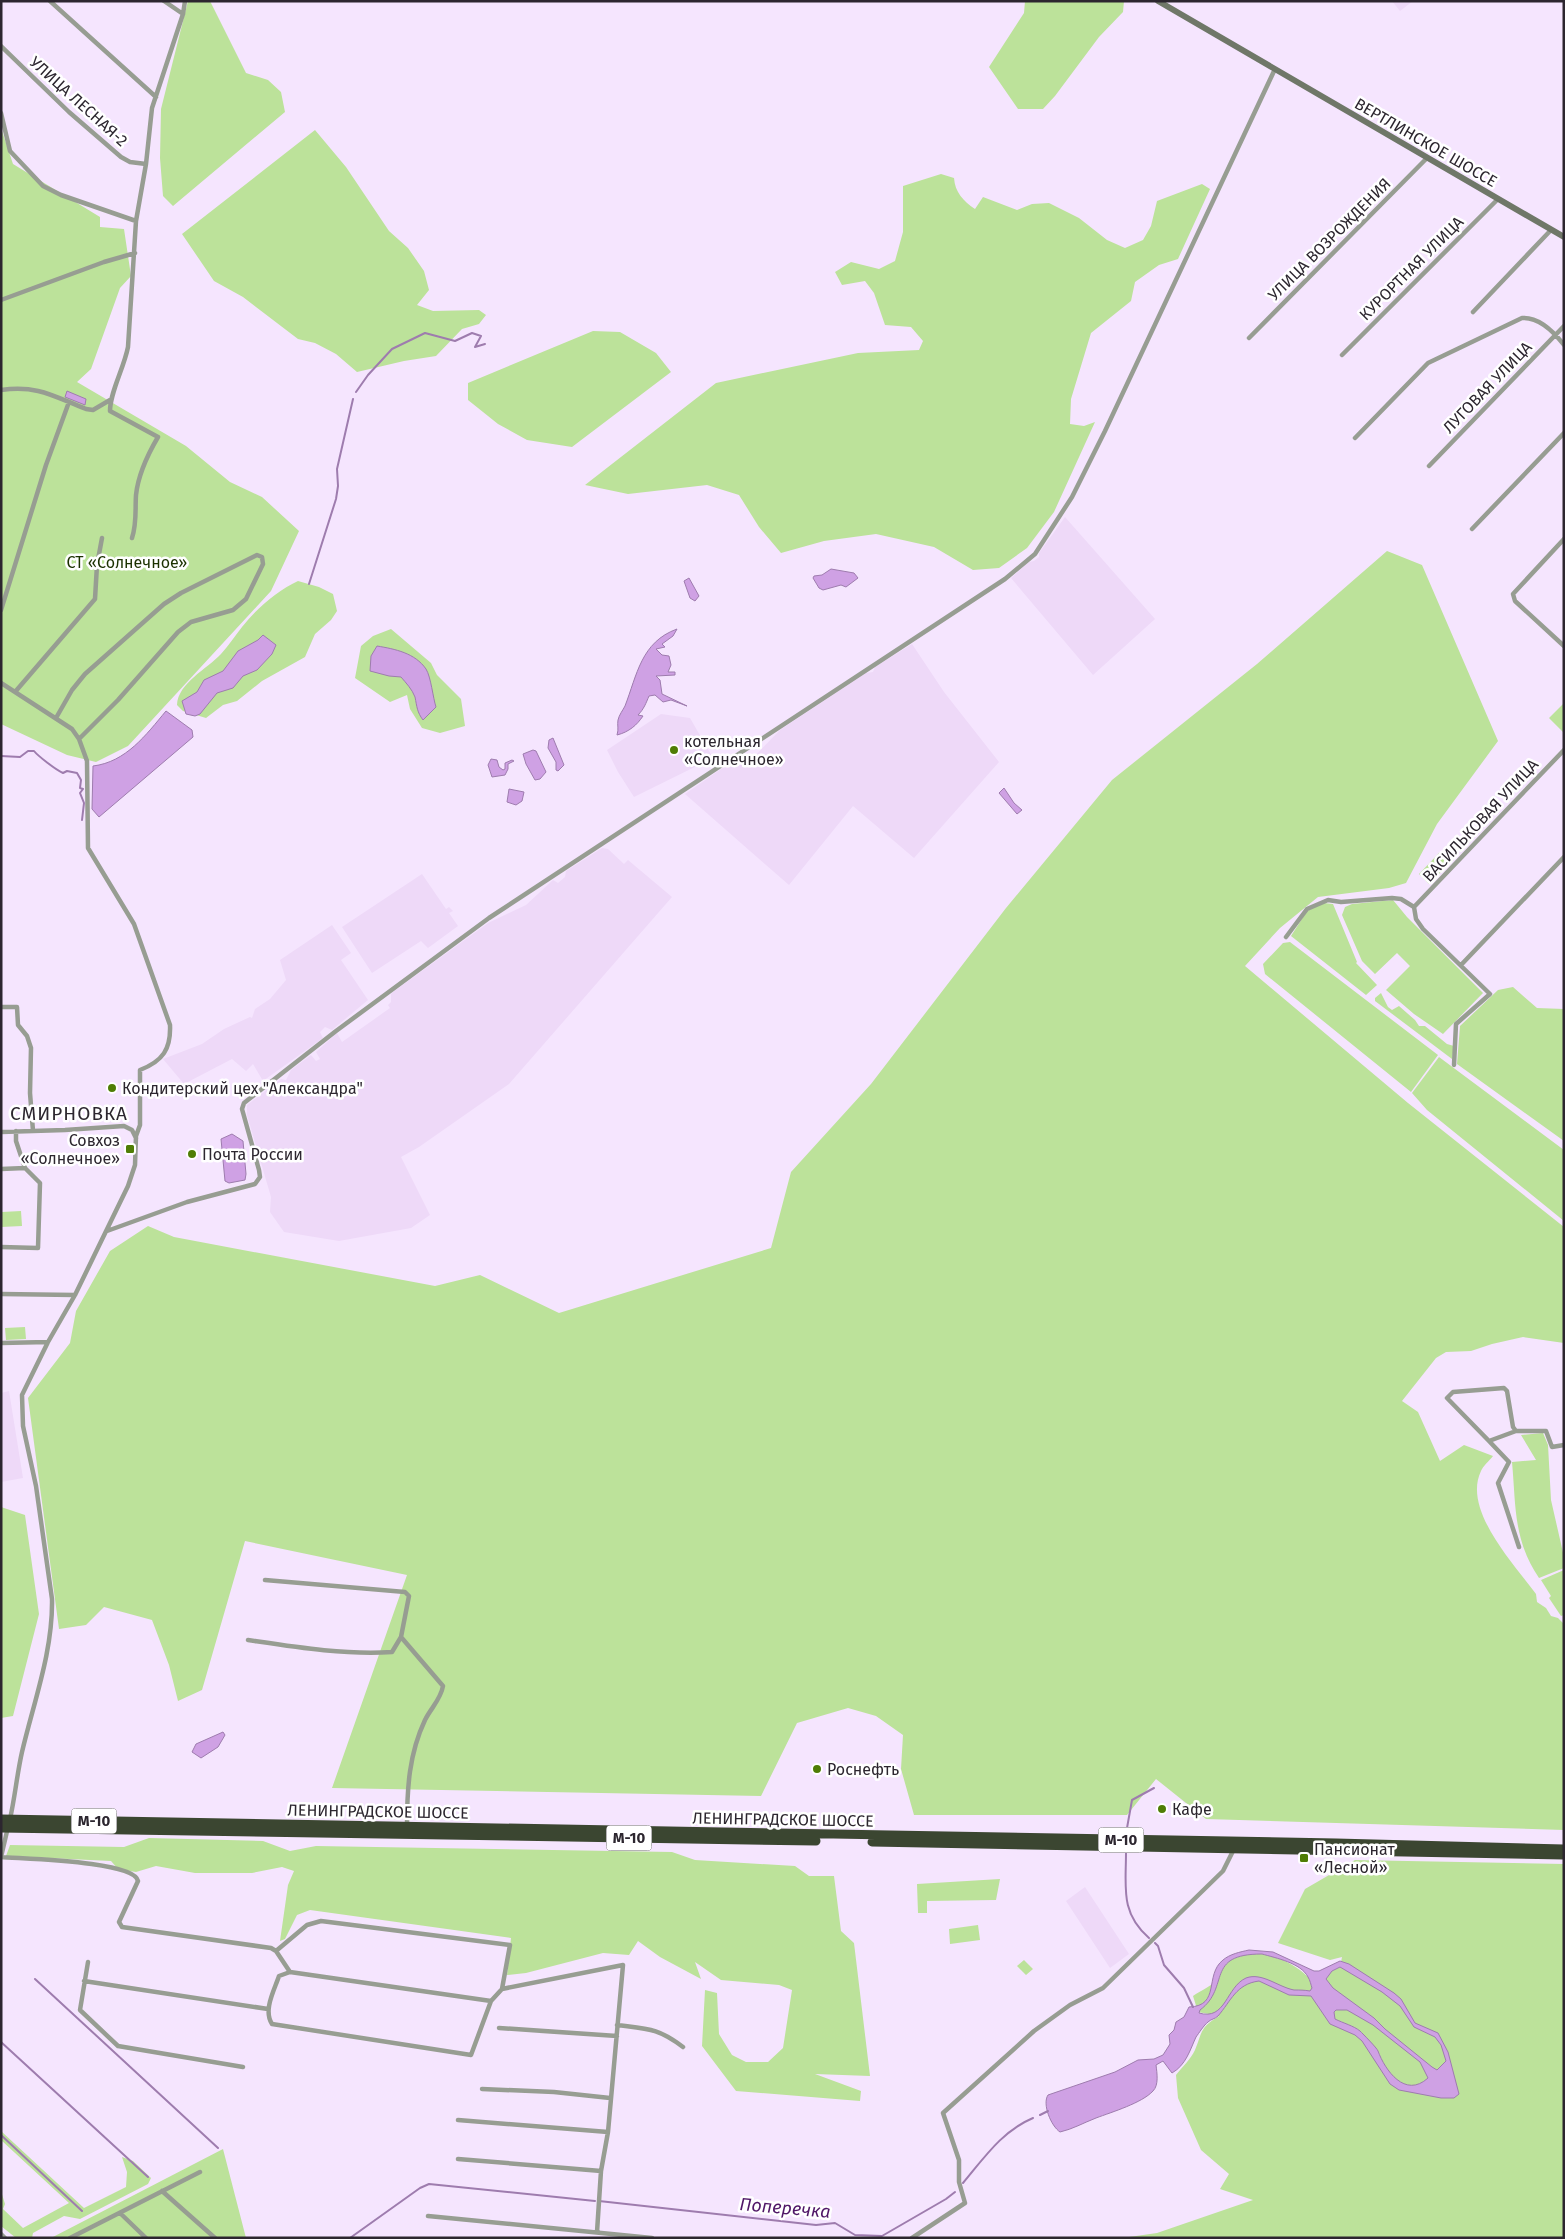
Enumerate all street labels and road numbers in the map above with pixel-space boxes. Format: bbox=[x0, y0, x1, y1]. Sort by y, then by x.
street label: УЛИЦА ЛЕСНАЯ-2 bbox=[26, 53, 131, 150]
street label: ВЕРТЛИНСКОЕ ШОССЕ bbox=[1351, 94, 1500, 191]
street label: УЛИЦА ВОЗРОЖДЕНИЯ bbox=[1264, 174, 1395, 305]
street label: КУРОРТНАЯ УЛИЦА bbox=[1355, 212, 1468, 324]
street label: ЛУГОВАЯ УЛИЦА bbox=[1439, 337, 1536, 437]
street label: ВАСИЛЬКОВАЯ УЛИЦА bbox=[1419, 754, 1543, 886]
street label: ЛЕНИНГРАДСКОЕ ШОССЕ bbox=[287, 1800, 469, 1823]
road number: М-10 bbox=[72, 1808, 116, 1834]
street label: ЛЕНИНГРАДСКОЕ ШОССЕ bbox=[692, 1808, 874, 1831]
road number: М-10 bbox=[606, 1826, 652, 1850]
road number: М-10 bbox=[1098, 1828, 1144, 1852]

